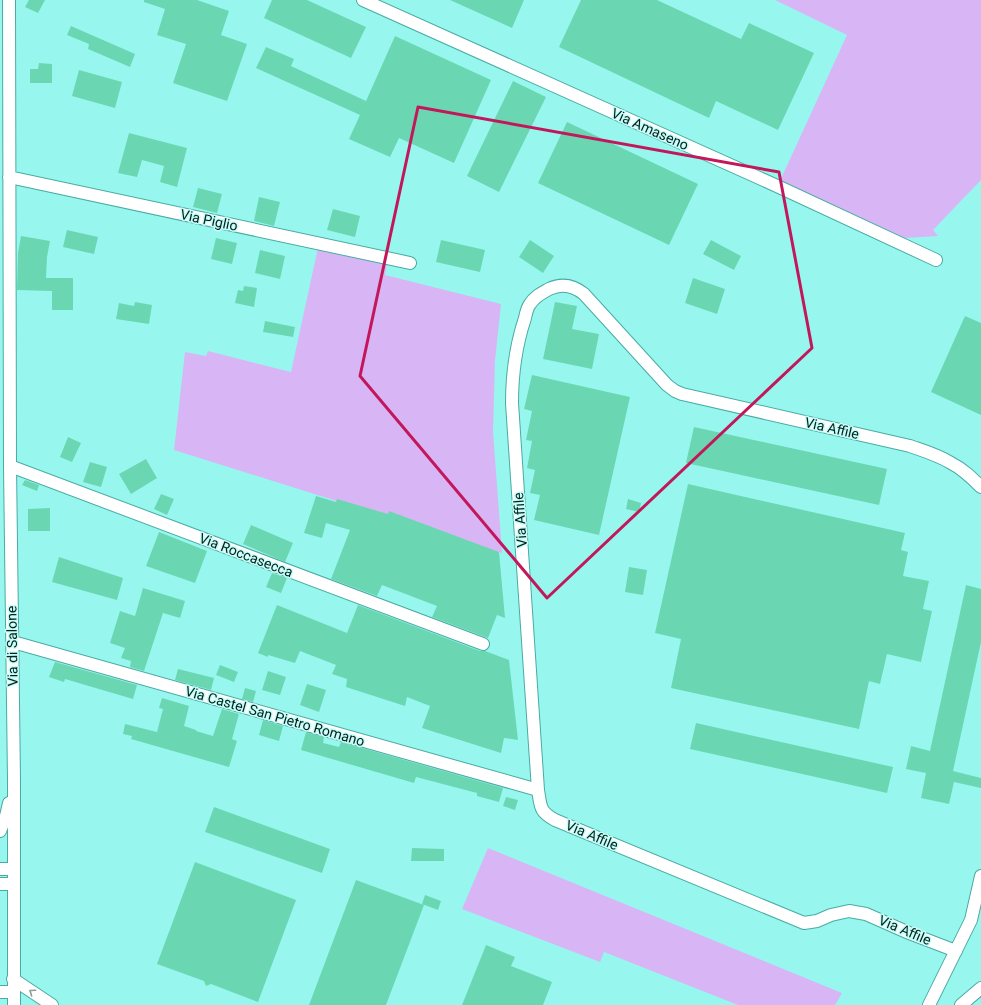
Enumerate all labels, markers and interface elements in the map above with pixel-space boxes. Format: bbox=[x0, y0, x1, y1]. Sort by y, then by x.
street label: Via Amaseno bbox=[609, 105, 691, 153]
street label: Via Piglio bbox=[179, 206, 239, 234]
street label: Via Affile bbox=[803, 414, 861, 442]
street label: Via Affile bbox=[510, 492, 530, 548]
street label: Via Roccasecca bbox=[197, 530, 295, 580]
street label: Via di Salone bbox=[3, 606, 21, 686]
street label: Via Castel San Pietro Romano bbox=[183, 683, 367, 749]
street label: Via Affile bbox=[563, 817, 621, 853]
street label: Via Affile bbox=[876, 912, 934, 948]
one-way arrow bbox=[30, 990, 37, 997]

